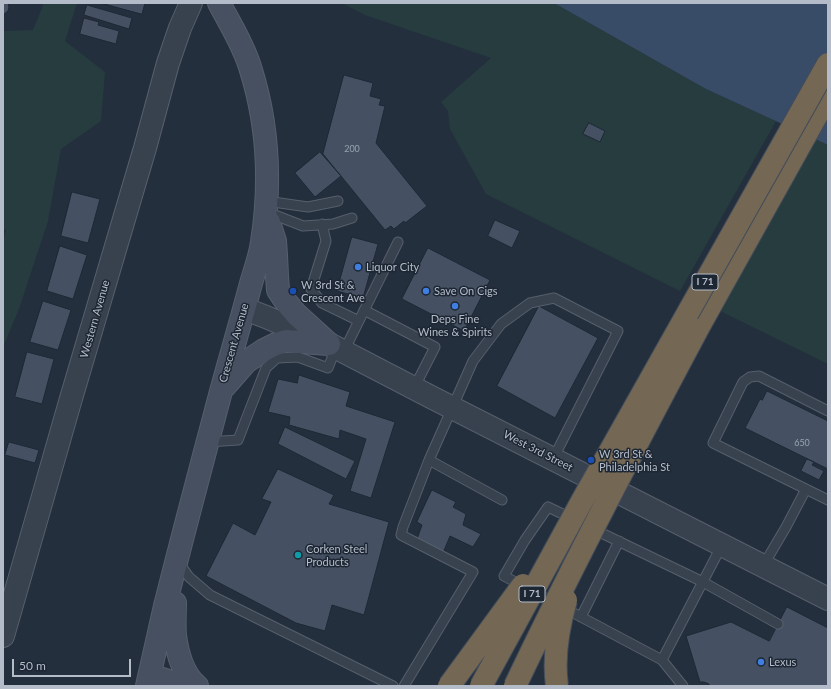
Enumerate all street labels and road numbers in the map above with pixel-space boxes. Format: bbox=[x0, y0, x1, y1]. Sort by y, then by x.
road number: I 71 bbox=[692, 274, 718, 290]
street label: Western Avenue bbox=[78, 279, 112, 359]
street label: Crescent Avenue bbox=[216, 302, 252, 384]
street label: West 3rd Street bbox=[501, 428, 575, 474]
road number: I 71 bbox=[519, 586, 545, 602]

